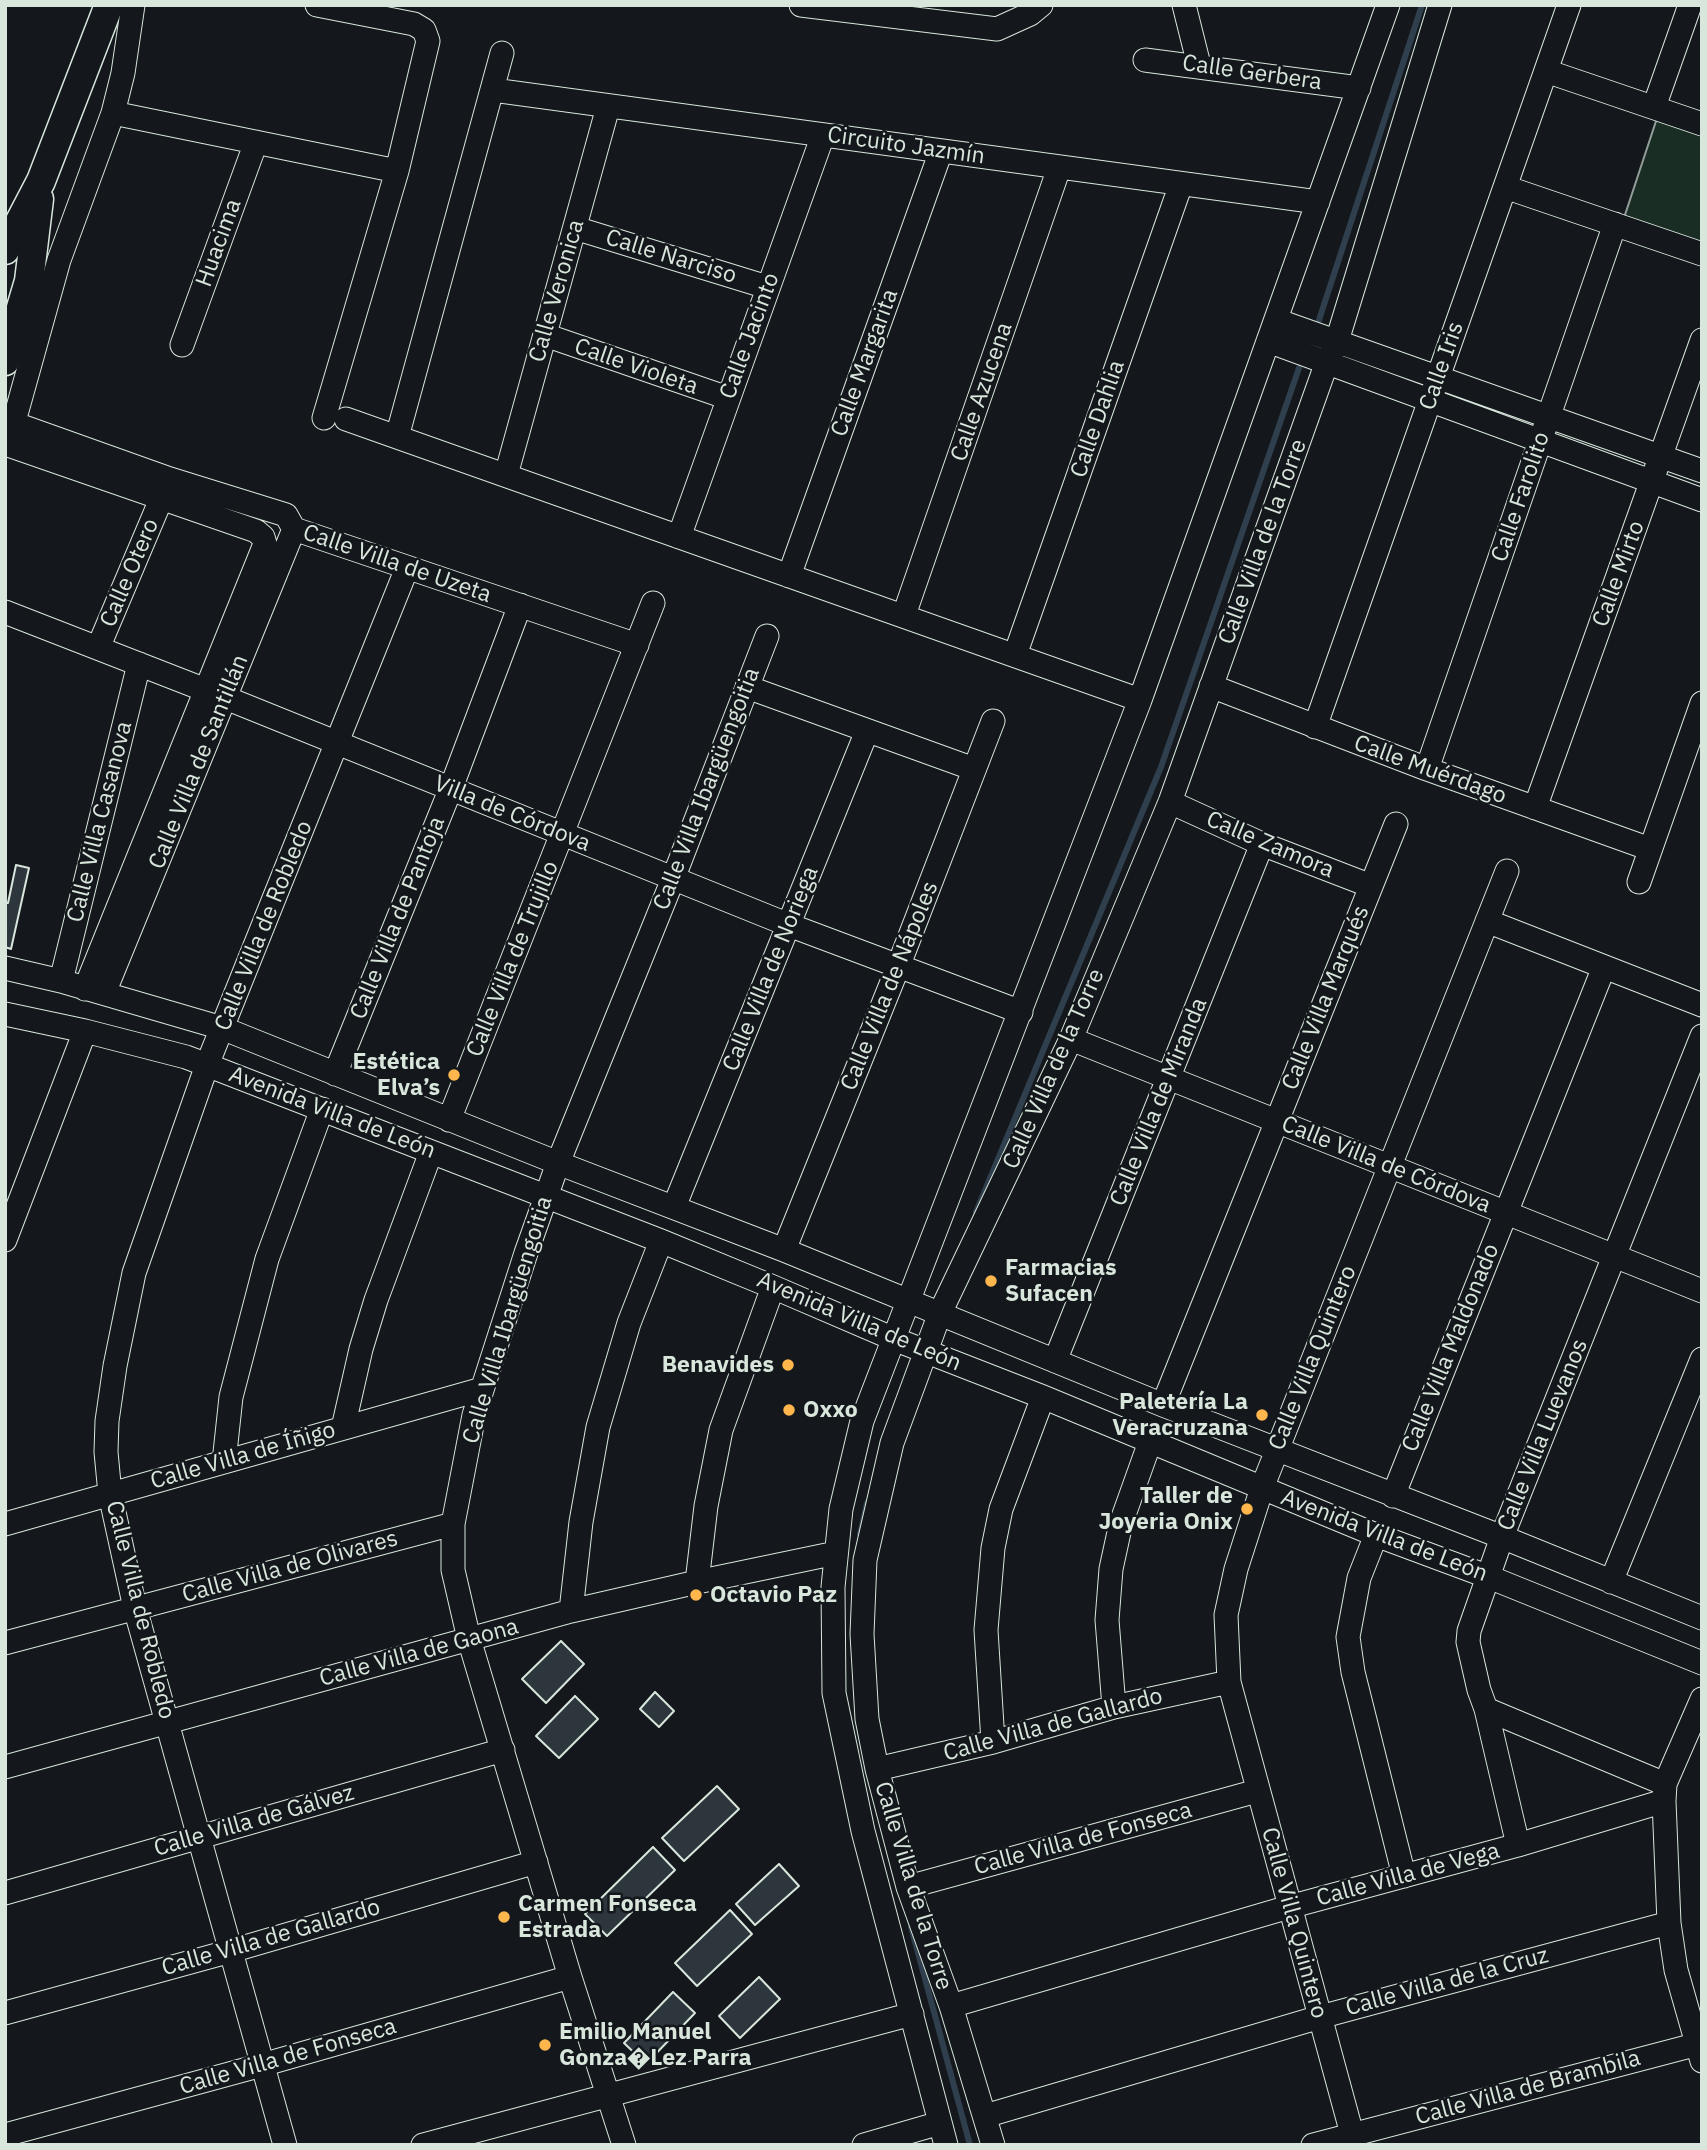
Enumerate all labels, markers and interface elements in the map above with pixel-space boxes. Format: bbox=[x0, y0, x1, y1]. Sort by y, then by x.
street label: Calle Gerbera bbox=[1180, 50, 1324, 96]
street label: Circuito Jazmín bbox=[826, 121, 986, 171]
street label: Huacima bbox=[190, 195, 248, 291]
street label: Calle Veronica bbox=[523, 217, 591, 365]
street label: Calle Narciso bbox=[602, 224, 740, 290]
street label: Calle Jacinto bbox=[714, 269, 786, 403]
street label: Calle Margarita bbox=[826, 286, 904, 440]
street label: Calle Iris bbox=[1414, 318, 1470, 414]
street label: Calle Azucena bbox=[945, 319, 1019, 465]
street label: Calle Violeta bbox=[571, 333, 701, 401]
street label: Calle Dahlia bbox=[1065, 357, 1131, 481]
street label: Calle Farolito bbox=[1486, 429, 1556, 565]
street label: Calle Villa de la Torre bbox=[1213, 436, 1313, 648]
street label: Calle Otero bbox=[95, 515, 165, 631]
street label: Calle Mirto bbox=[1587, 517, 1651, 631]
street label: Calle Villa de Uzeta bbox=[299, 519, 495, 609]
street label: Calle Villa de Santillán bbox=[143, 651, 255, 873]
street label: Calle Villa Ibargüengoitia bbox=[648, 664, 766, 914]
street label: Calle Villa Casanova bbox=[62, 719, 138, 925]
street label: Calle Muérdago bbox=[1350, 730, 1510, 810]
street label: Villa de Córdova bbox=[430, 770, 594, 858]
street label: Calle Zamora bbox=[1202, 806, 1338, 884]
street label: Calle Villa de Pantoja bbox=[345, 813, 451, 1023]
street label: Calle Villa de Robledo bbox=[209, 817, 319, 1035]
street label: Calle Villa de Trujillo bbox=[461, 857, 565, 1061]
street label: Calle Villa de Noriega bbox=[717, 862, 825, 1076]
street label: Calle Villa de Nápoles bbox=[835, 877, 945, 1095]
street label: Calle Villa Marqués bbox=[1276, 902, 1376, 1094]
street label: Calle Villa de la Torre bbox=[997, 965, 1111, 1173]
street label: Calle Villa de Miranda bbox=[1105, 994, 1213, 1210]
place label: Estética Elva’s bbox=[353, 1048, 440, 1102]
street label: Avenida Villa de León bbox=[225, 1061, 439, 1165]
marker: Estética Elva’s bbox=[446, 1067, 462, 1083]
street label: Calle Villa de Córdova bbox=[1277, 1110, 1495, 1220]
street label: Calle Villa Ibargüengoitia bbox=[457, 1193, 559, 1447]
street label: Calle Villa Maldonado bbox=[1397, 1240, 1505, 1456]
place label: Farmacias Sufacen bbox=[1005, 1254, 1117, 1308]
street label: Calle Villa Quintero bbox=[1263, 1262, 1363, 1454]
street label: Avenida Villa de León bbox=[753, 1267, 965, 1377]
marker: Farmacias Sufacen bbox=[983, 1273, 999, 1289]
street label: Calle Villa Luevanos bbox=[1492, 1335, 1594, 1535]
place label: Benavides bbox=[662, 1351, 774, 1379]
marker: Benavides bbox=[780, 1357, 796, 1373]
place label: Paletería La Veracruzana bbox=[1112, 1388, 1248, 1442]
place label: Oxxo bbox=[803, 1396, 858, 1424]
marker: Oxxo bbox=[781, 1402, 797, 1418]
marker: Paletería La Veracruzana bbox=[1254, 1407, 1270, 1423]
street label: Calle Villa de Íñigo bbox=[147, 1416, 339, 1496]
place label: Taller de Joyeria Onix bbox=[1098, 1482, 1233, 1536]
street label: Avenida Villa de León bbox=[1277, 1484, 1491, 1588]
street label: Calle Villa de Robledo bbox=[100, 1498, 180, 1722]
marker: Taller de Joyeria Onix bbox=[1239, 1501, 1255, 1517]
street label: Calle Villa de Olivares bbox=[179, 1525, 401, 1609]
place label: Octavio Paz bbox=[710, 1581, 837, 1609]
marker: Octavio Paz bbox=[688, 1587, 704, 1603]
street label: Calle Villa de Gaona bbox=[317, 1613, 521, 1693]
street label: Calle Villa de Gallardo bbox=[940, 1682, 1166, 1768]
street label: Calle Villa de Gálvez bbox=[151, 1779, 357, 1863]
street label: Calle Villa de la Torre bbox=[868, 1779, 958, 1993]
street label: Calle Villa de Fonseca bbox=[971, 1797, 1195, 1881]
street label: Calle Villa Quintero bbox=[1255, 1824, 1333, 2022]
street label: Calle Villa de Vega bbox=[1313, 1837, 1503, 1913]
place label: Carmen Fonseca Estrada bbox=[518, 1890, 697, 1944]
street label: Calle Villa de Gallardo bbox=[159, 1894, 383, 1982]
marker: Carmen Fonseca Estrada bbox=[496, 1909, 512, 1925]
street label: Calle Villa de la Cruz bbox=[1343, 1942, 1551, 2022]
street label: Calle Villa de Fonseca bbox=[176, 2013, 400, 2101]
place label: Emilio Manuel Gonza�Lez Parra bbox=[559, 2018, 752, 2072]
marker: Emilio Manuel Gonza�Lez Parra bbox=[537, 2037, 553, 2053]
street label: Calle Villa de Brambila bbox=[1413, 2045, 1643, 2131]

